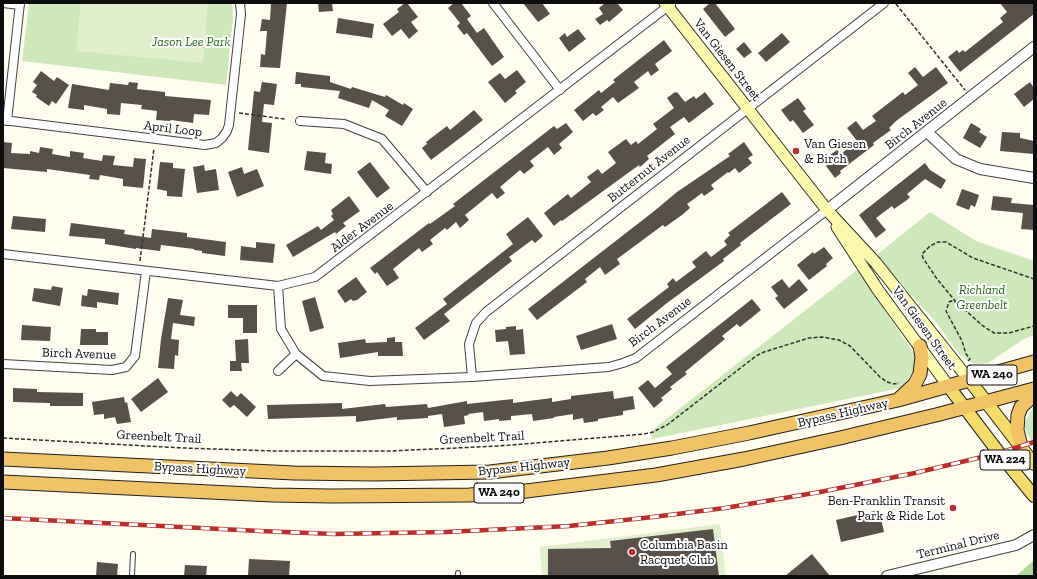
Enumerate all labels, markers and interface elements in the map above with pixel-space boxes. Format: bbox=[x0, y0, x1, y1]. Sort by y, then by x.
street label: Van Giesen Street bbox=[690, 16, 764, 104]
park label: Jason Lee Park bbox=[152, 34, 230, 50]
street label: Birch Avenue bbox=[882, 95, 950, 153]
street label: April Loop bbox=[143, 118, 203, 140]
street label: Butternut Avenue bbox=[605, 132, 693, 206]
place label: Van Giesen & Birch bbox=[804, 136, 866, 167]
marker: Van Giesen & Birch bbox=[791, 146, 801, 156]
street label: Alder Avenue bbox=[327, 198, 397, 256]
park label: Richland Greenbelt bbox=[956, 282, 1008, 313]
street label: Van Giesen Street bbox=[888, 283, 960, 373]
street label: Birch Avenue bbox=[626, 293, 694, 351]
street label: Birch Avenue bbox=[42, 345, 116, 363]
road number: WA 240 bbox=[967, 365, 1017, 385]
street label: Bypass Highway bbox=[796, 395, 890, 431]
street label: Greenbelt Trail bbox=[116, 427, 202, 447]
street label: Greenbelt Trail bbox=[439, 428, 525, 448]
road number: WA 224 bbox=[980, 450, 1030, 470]
street label: Bypass Highway bbox=[477, 454, 571, 480]
street label: Bypass Highway bbox=[153, 459, 247, 479]
road number: WA 240 bbox=[474, 483, 524, 503]
place label: Ben-Franklin Transit Park & Ride Lot bbox=[828, 493, 945, 524]
marker: Ben-Franklin Transit Park & Ride Lot bbox=[948, 503, 958, 513]
street label: Terminal Drive bbox=[915, 527, 1001, 563]
place label: Columbia Basin Racquet Club bbox=[640, 537, 728, 568]
marker: Columbia Basin Racquet Club bbox=[627, 547, 637, 557]

